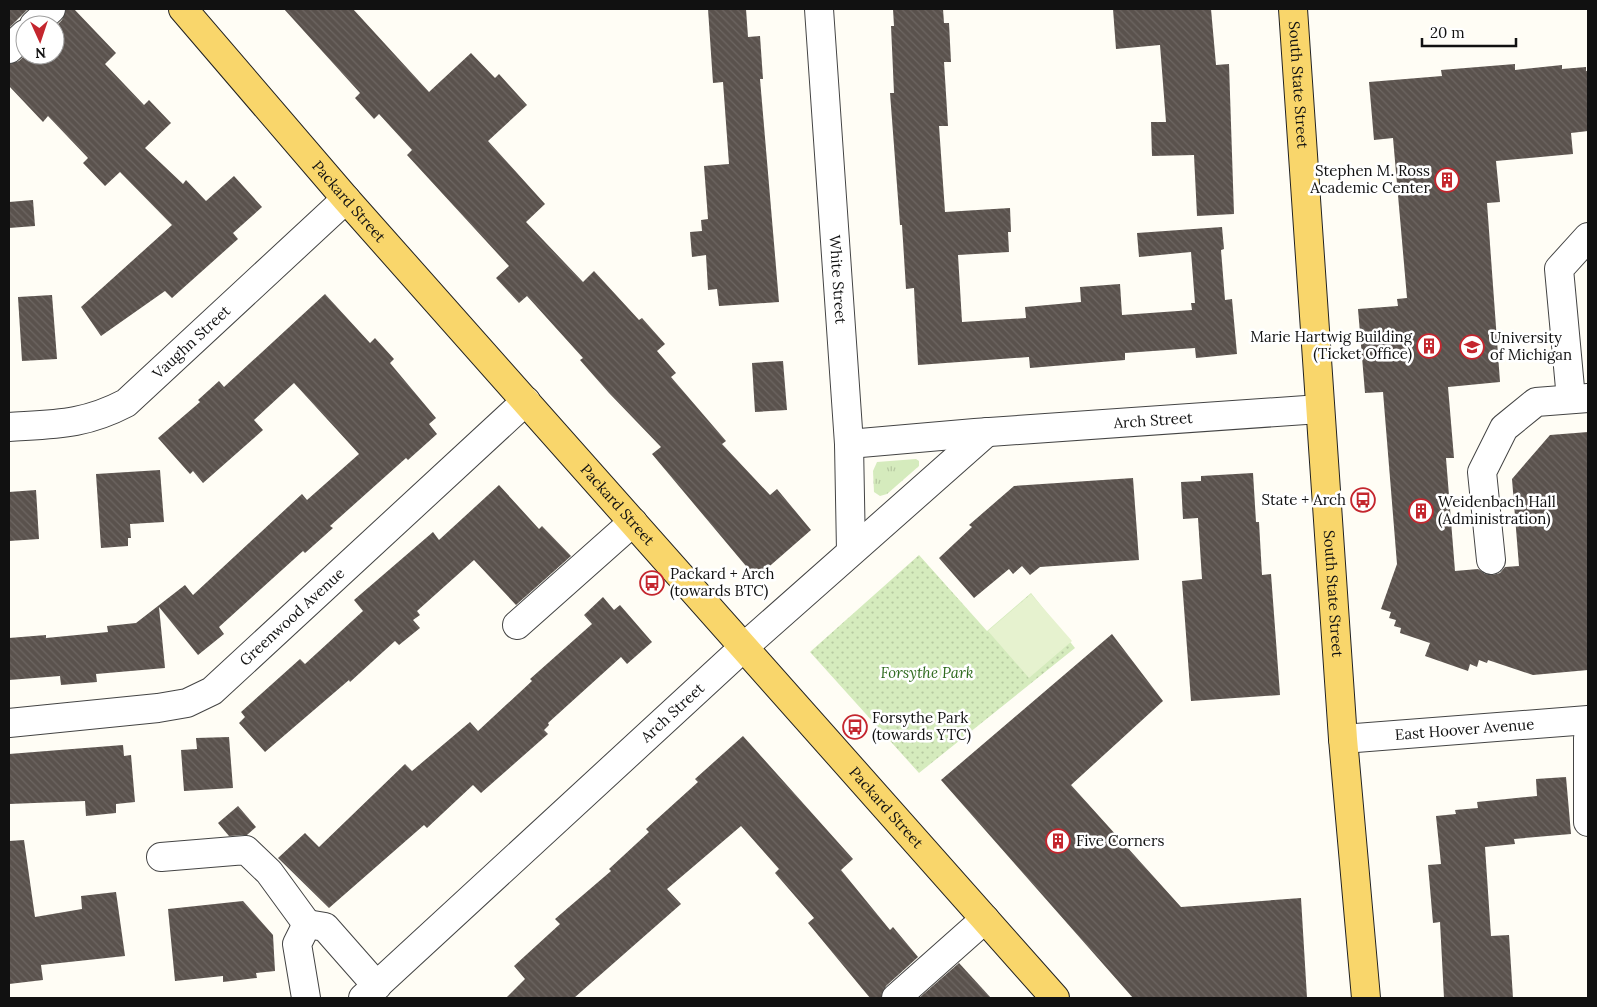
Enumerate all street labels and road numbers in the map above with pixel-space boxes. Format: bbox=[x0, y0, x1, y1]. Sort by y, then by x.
street label: South State Street bbox=[1285, 21, 1313, 149]
street label: Packard Street bbox=[308, 156, 390, 246]
street label: White Street bbox=[826, 234, 851, 325]
street label: Vaughn Street bbox=[148, 301, 234, 383]
street label: Arch Street bbox=[1112, 408, 1193, 432]
street label: Packard Street bbox=[577, 460, 659, 549]
street label: South State Street bbox=[1320, 529, 1347, 658]
street label: Greenwood Avenue bbox=[235, 563, 348, 670]
street label: Arch Street bbox=[636, 678, 708, 747]
street label: East Hoover Avenue bbox=[1394, 714, 1535, 744]
street label: Packard Street bbox=[845, 763, 928, 852]

